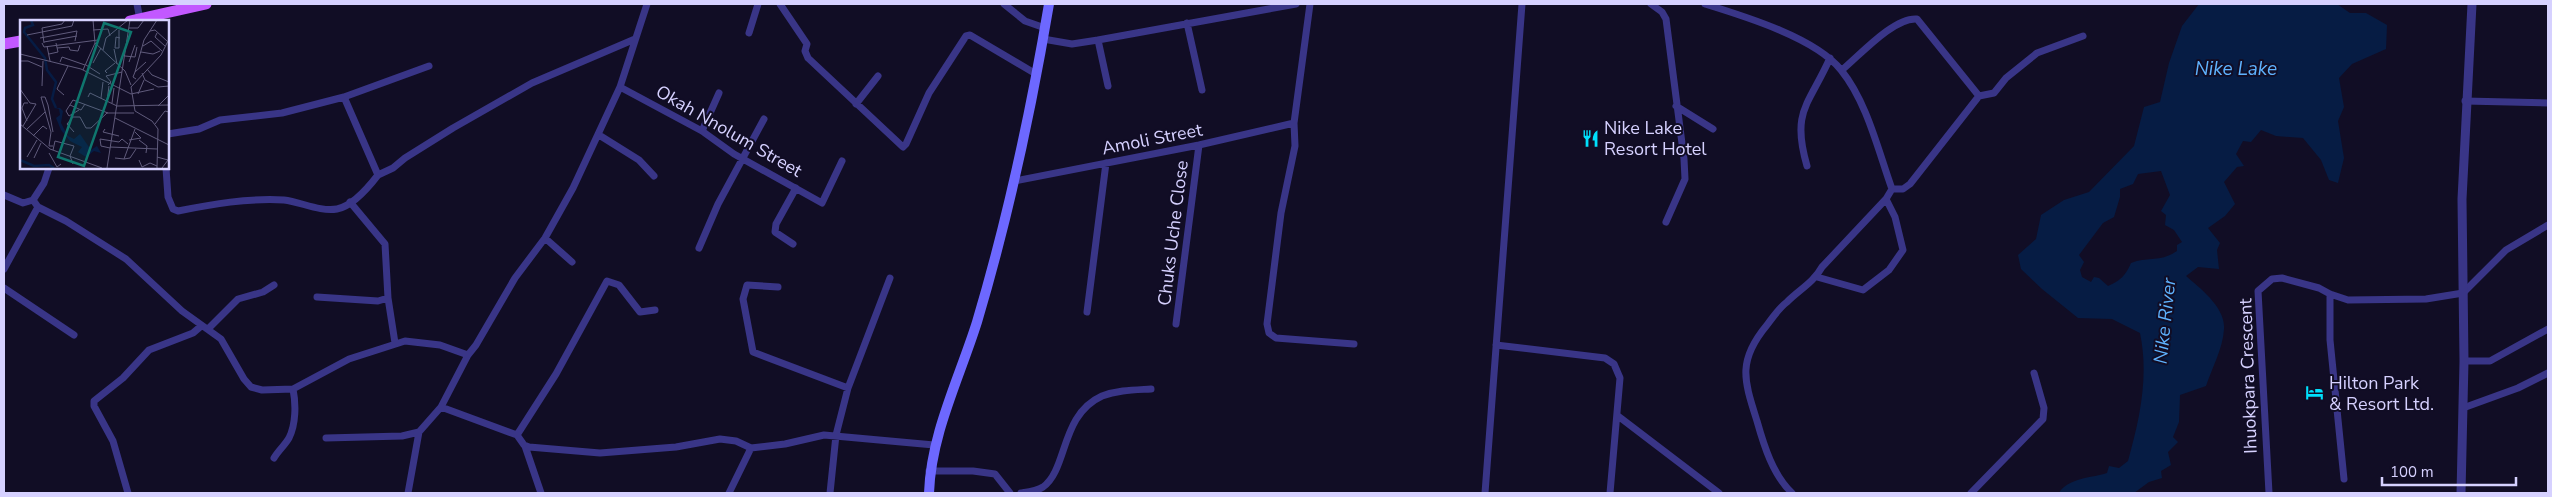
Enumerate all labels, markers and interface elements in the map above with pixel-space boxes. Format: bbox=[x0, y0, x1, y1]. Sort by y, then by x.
inset map bbox=[20, 20, 169, 169]
water label: Nike Lake bbox=[2195, 56, 2277, 82]
street label: Okah Nnolum Street bbox=[651, 79, 807, 183]
place label: Nike Lake Resort Hotel bbox=[1604, 116, 1707, 161]
street label: Amoli Street bbox=[1100, 117, 1205, 160]
restaurant icon: Nike Lake Resort Hotel bbox=[1580, 128, 1600, 148]
street label: Chuks Uche Close bbox=[1152, 159, 1194, 307]
water label: Nike River bbox=[2148, 275, 2183, 365]
street label: Ihuokpara Crescent bbox=[2233, 297, 2263, 454]
place label: Hilton Park & Resort Ltd. bbox=[2329, 371, 2434, 416]
hotel icon: Hilton Park & Resort Ltd. bbox=[2305, 383, 2325, 403]
scale bar bbox=[2382, 454, 2516, 486]
text: 100 m bbox=[2390, 462, 2434, 482]

